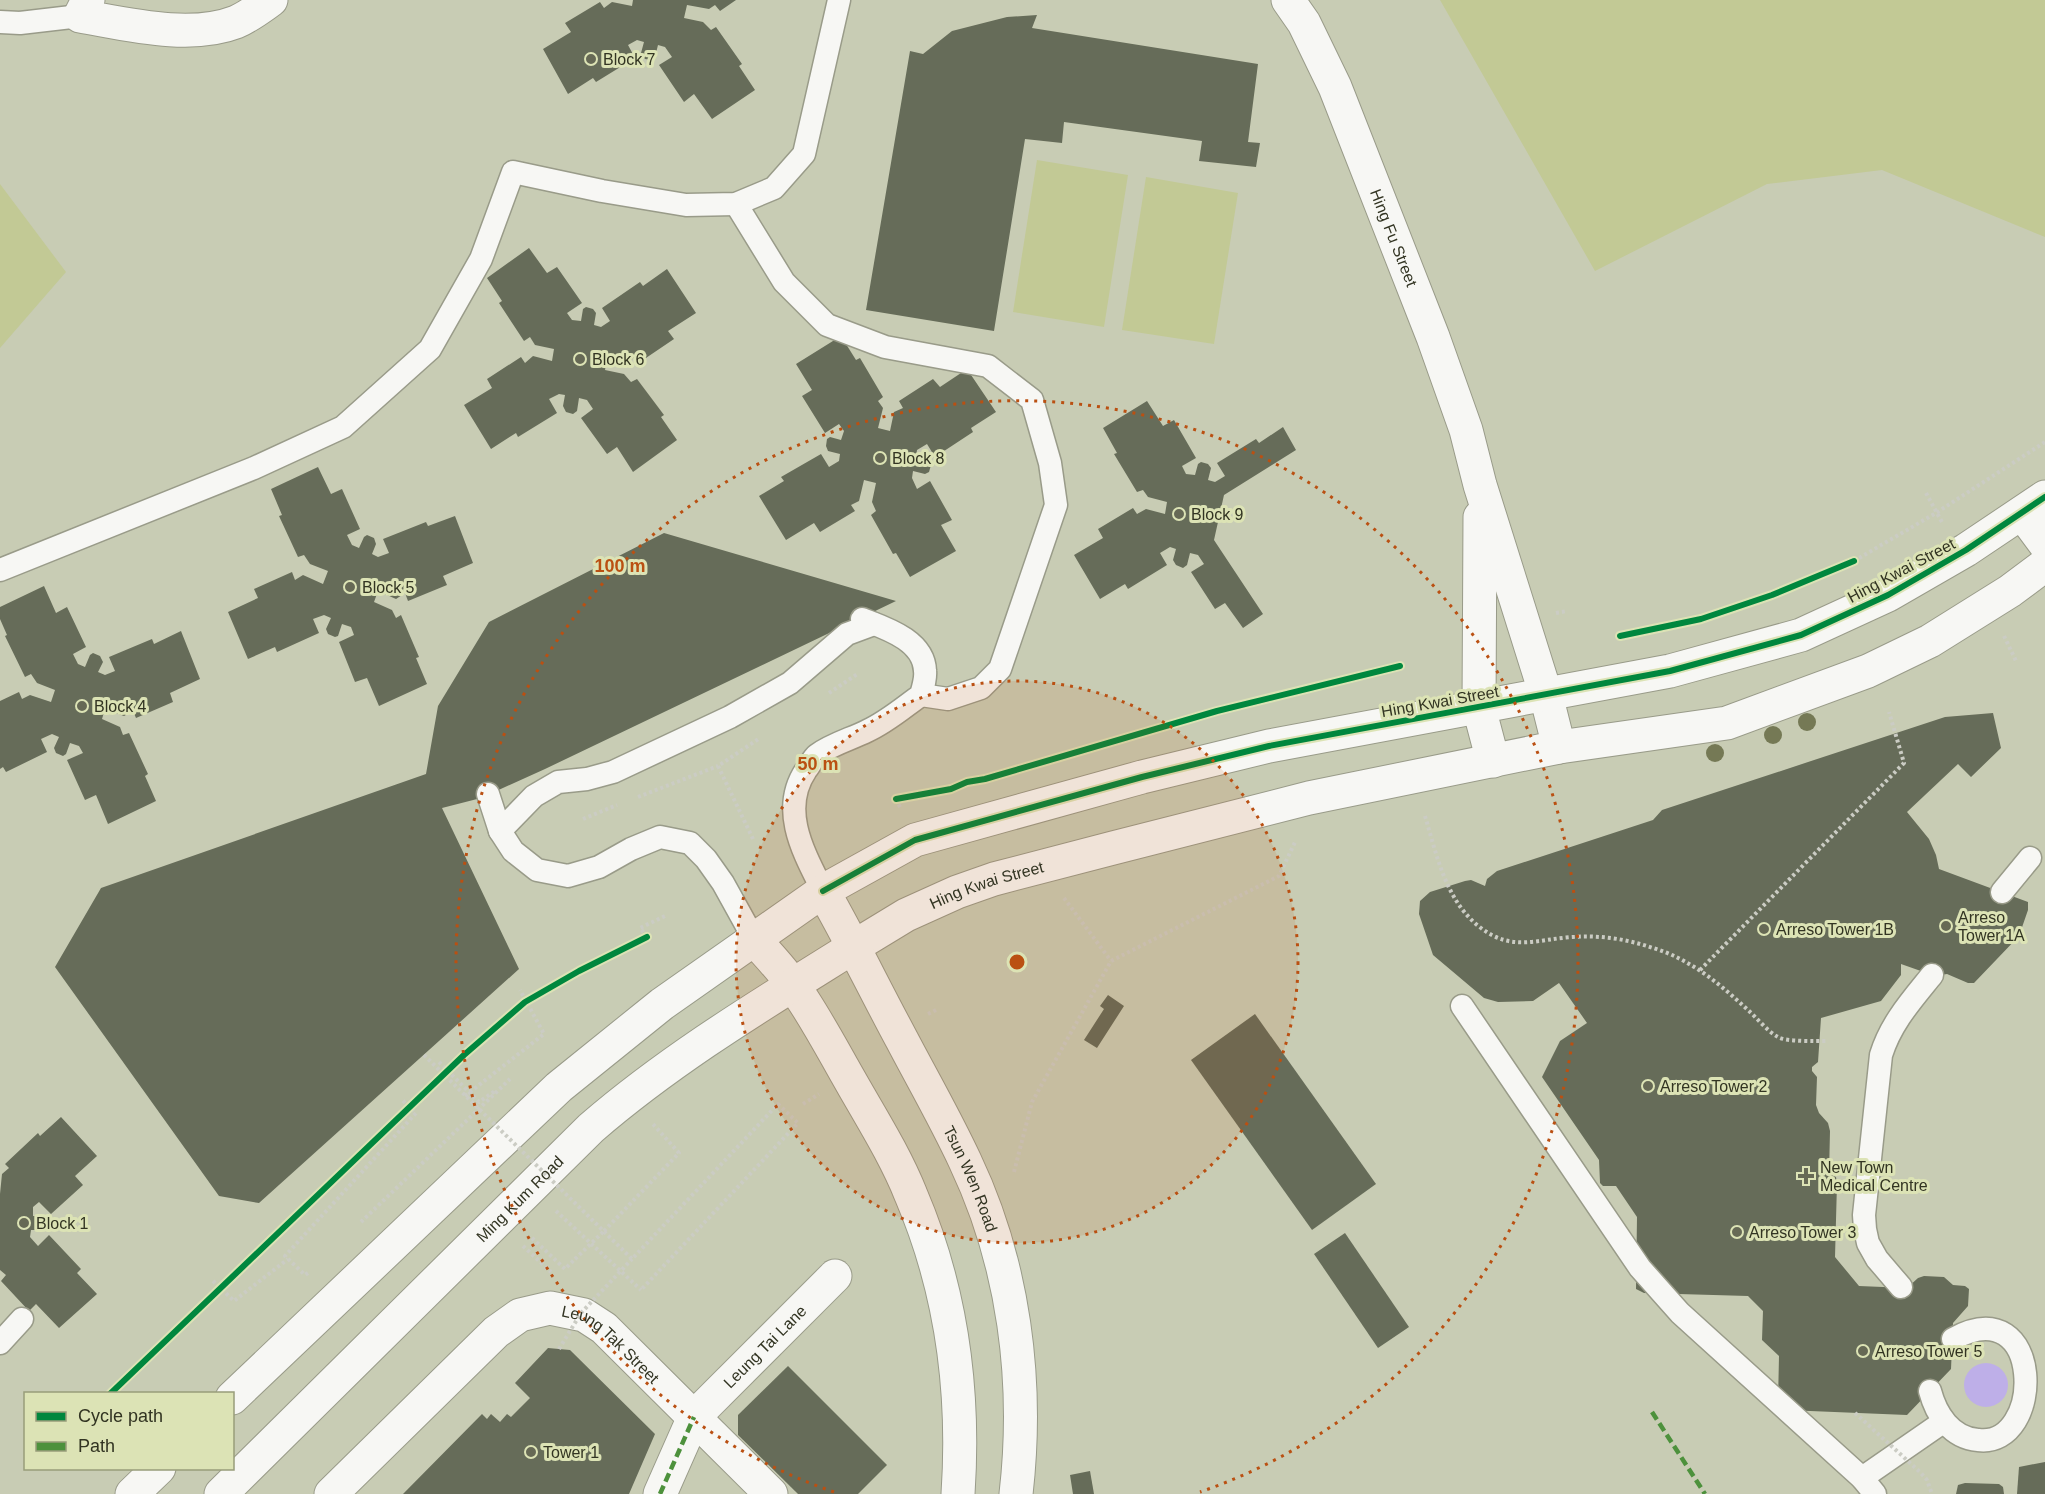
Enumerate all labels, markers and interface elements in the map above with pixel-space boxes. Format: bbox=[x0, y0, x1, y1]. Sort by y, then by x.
place label: Block 7 bbox=[603, 51, 656, 68]
marker: Block 7 bbox=[584, 52, 598, 66]
street label: Hing Fu Street bbox=[1367, 187, 1421, 290]
place label: Block 6 bbox=[592, 351, 645, 368]
marker: Block 6 bbox=[573, 352, 587, 366]
place label: Block 8 bbox=[892, 450, 945, 467]
marker: Block 8 bbox=[873, 451, 887, 465]
place label: Block 9 bbox=[1191, 506, 1244, 523]
marker: Block 9 bbox=[1172, 507, 1186, 521]
street label: Hing Kwai Street bbox=[1845, 535, 1958, 606]
text: 100 m bbox=[594, 556, 646, 576]
place label: Block 5 bbox=[362, 579, 415, 596]
marker: Block 5 bbox=[343, 580, 357, 594]
street label: Hing Kwai Street bbox=[1380, 683, 1501, 720]
place label: Block 4 bbox=[94, 698, 147, 715]
marker: Block 4 bbox=[75, 699, 89, 713]
text: 50 m bbox=[797, 754, 839, 774]
street label: Hing Kwai Street bbox=[927, 858, 1046, 912]
place label: Arreso Tower 1A bbox=[1958, 909, 2025, 944]
marker: Arreso Tower 1A bbox=[1939, 919, 1953, 933]
place label: Arreso Tower 1B bbox=[1776, 921, 1894, 938]
marker: Arreso Tower 1B bbox=[1757, 922, 1771, 936]
centre of rings bbox=[1007, 952, 1027, 972]
place label: Arreso Tower 2 bbox=[1660, 1078, 1767, 1095]
marker: Arreso Tower 2 bbox=[1641, 1079, 1655, 1093]
street label: Tsun Wen Road bbox=[940, 1123, 1000, 1234]
street label: Ming Kum Road bbox=[473, 1153, 567, 1245]
place label: New Town Medical Centre bbox=[1820, 1159, 1928, 1194]
marker: New Town Medical Centre bbox=[1797, 1167, 1815, 1185]
place label: Block 1 bbox=[36, 1215, 89, 1232]
marker: Block 1 bbox=[17, 1216, 31, 1230]
place label: Arreso Tower 3 bbox=[1749, 1224, 1856, 1241]
marker: Arreso Tower 3 bbox=[1730, 1225, 1744, 1239]
street label: Leung Tai Lane bbox=[720, 1302, 810, 1391]
street label: Leung Tak Street bbox=[560, 1303, 663, 1387]
place label: Arreso Tower 5 bbox=[1875, 1343, 1982, 1360]
marker: Arreso Tower 5 bbox=[1856, 1344, 1870, 1358]
legend bbox=[24, 1392, 234, 1470]
text: Cycle path bbox=[78, 1406, 163, 1426]
text: Path bbox=[78, 1436, 115, 1456]
place label: Tower 1 bbox=[543, 1444, 599, 1461]
marker: Tower 1 bbox=[524, 1445, 538, 1459]

